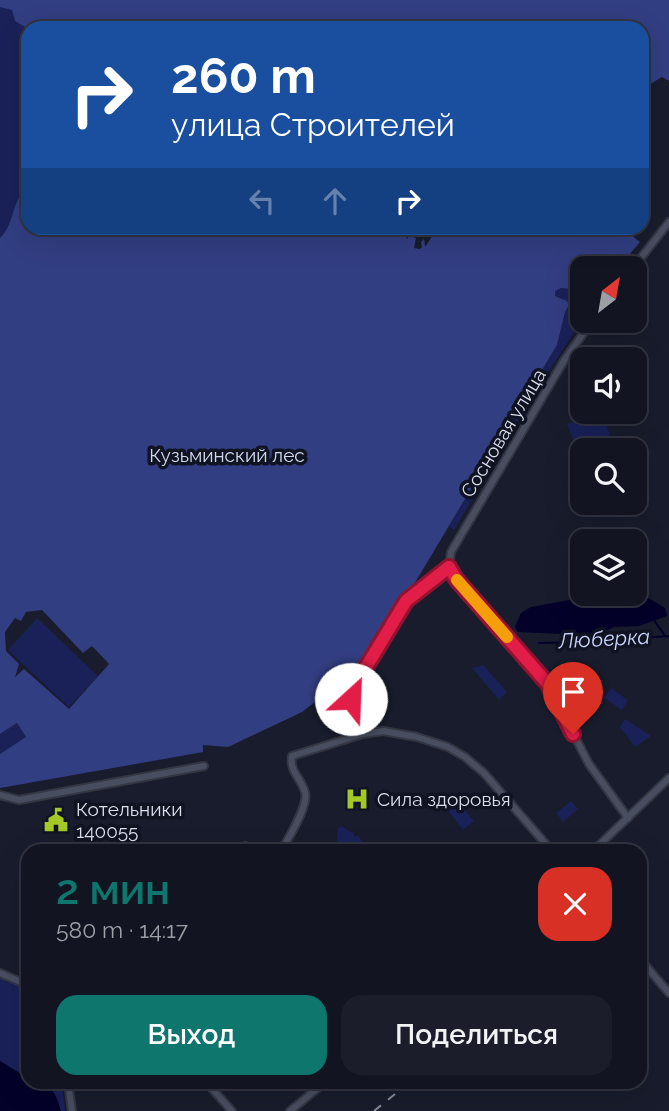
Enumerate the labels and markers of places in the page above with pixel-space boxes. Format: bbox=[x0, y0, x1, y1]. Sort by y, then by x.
pin bbox=[543, 662, 603, 734]
hospital icon: Сила здоровья bbox=[343, 785, 371, 813]
place label: Сила здоровья bbox=[377, 788, 511, 810]
place label: Котельники 140055 bbox=[76, 798, 183, 842]
public building icon: Котельники 140055 bbox=[42, 806, 70, 834]

